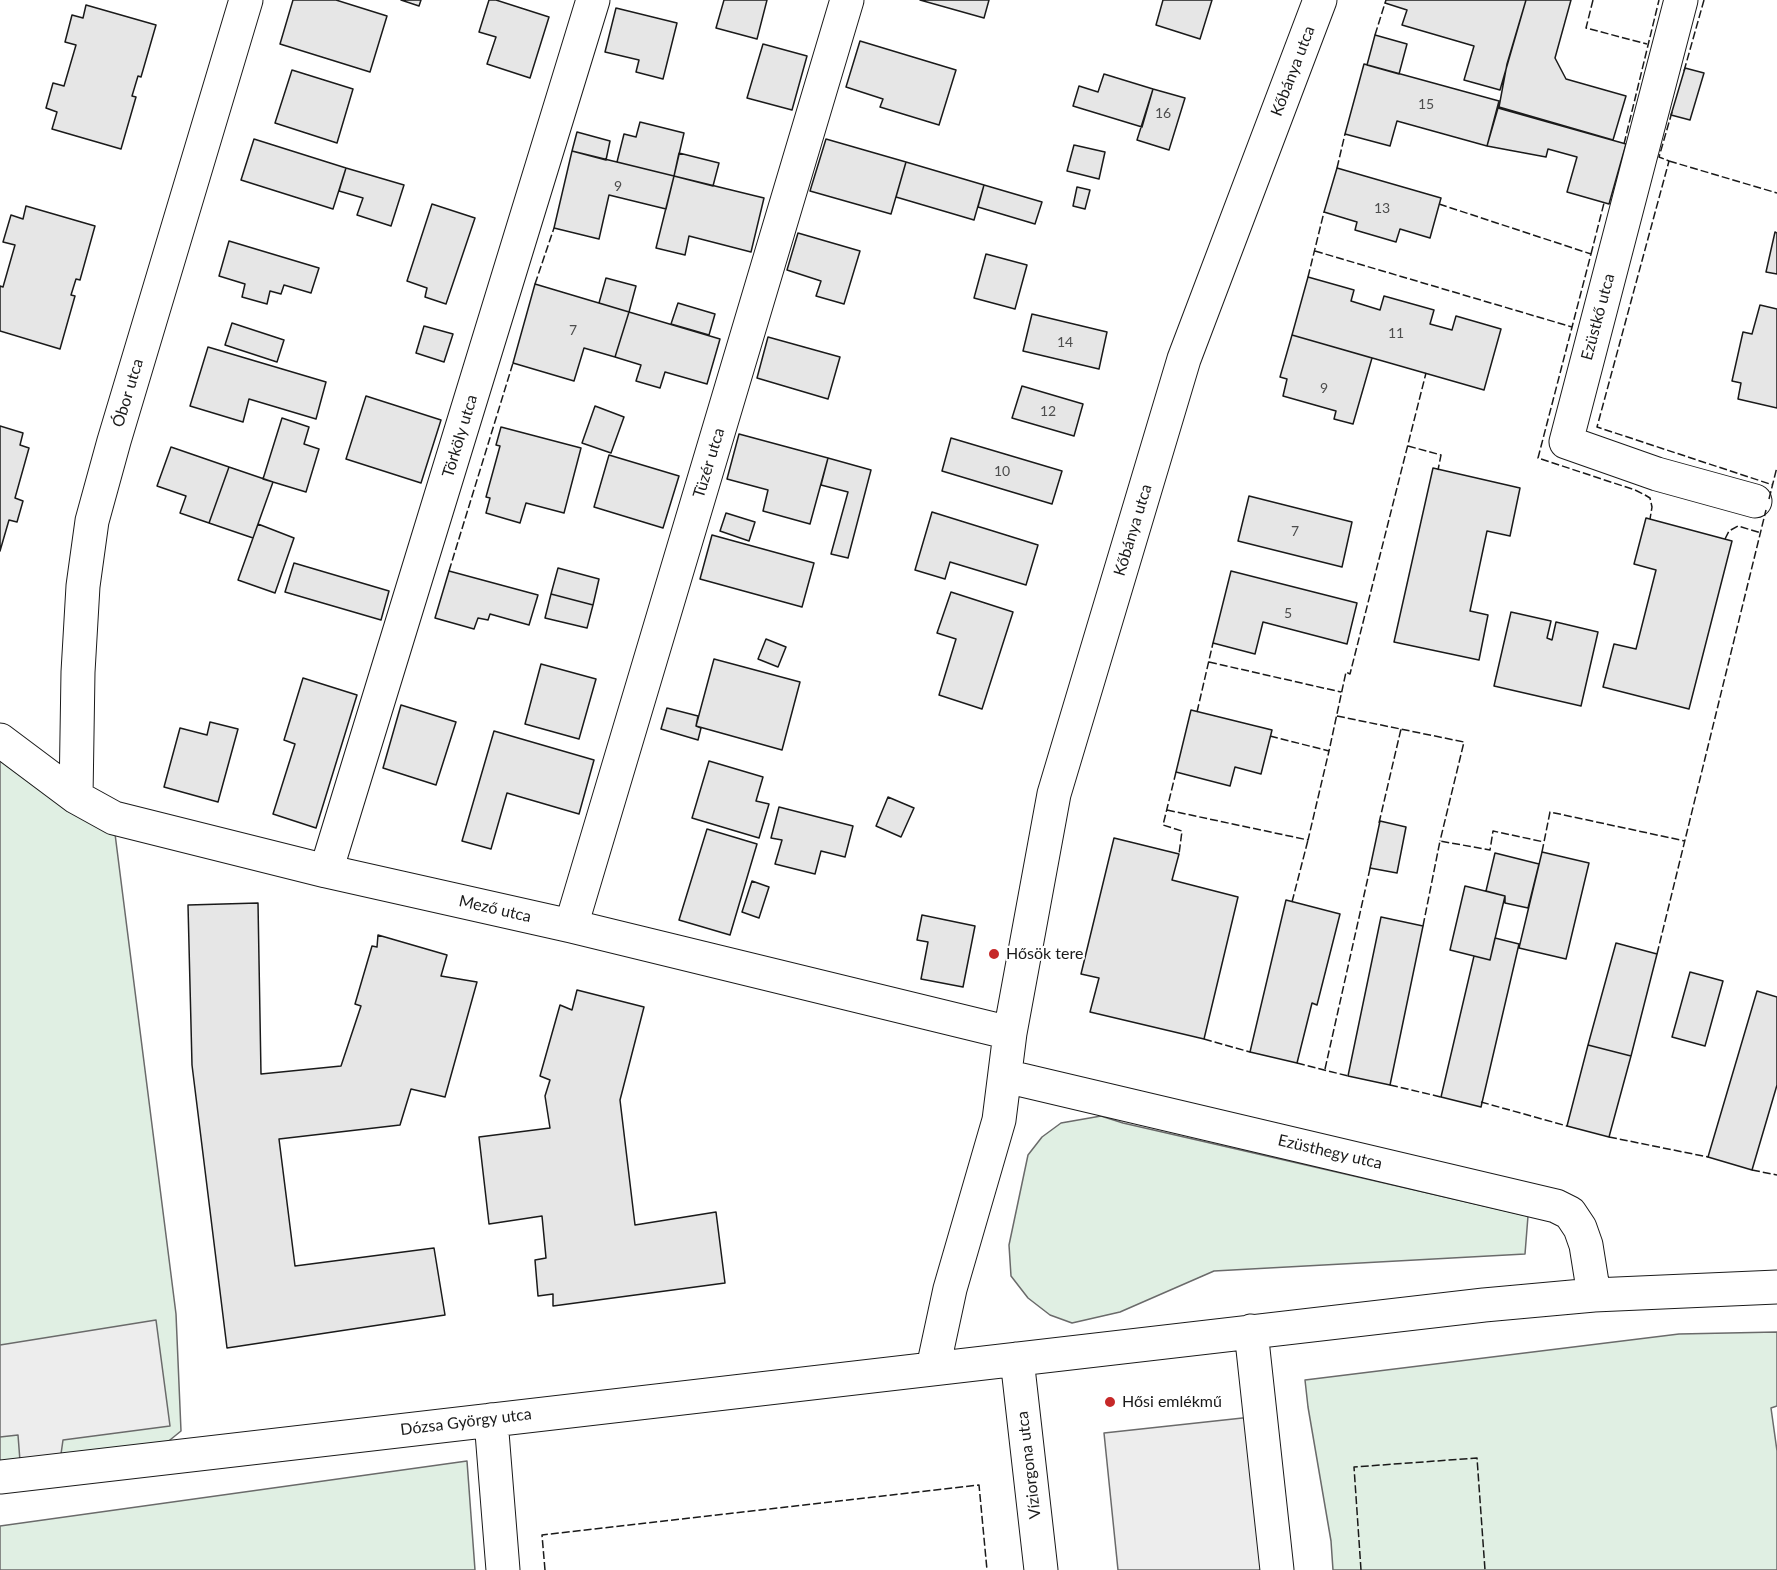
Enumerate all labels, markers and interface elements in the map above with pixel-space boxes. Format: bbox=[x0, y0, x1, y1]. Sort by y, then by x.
street label: Kőbánya utca bbox=[1267, 23, 1319, 119]
house number: 15 bbox=[1418, 96, 1434, 112]
house number: 16 bbox=[1155, 105, 1171, 121]
house number: 9 bbox=[614, 178, 622, 194]
house number: 13 bbox=[1374, 200, 1390, 216]
street label: Ezüstkő utca bbox=[1577, 271, 1619, 363]
house number: 7 bbox=[569, 322, 577, 338]
house number: 11 bbox=[1388, 325, 1404, 341]
house number: 14 bbox=[1057, 334, 1073, 350]
street label: Óbor utca bbox=[108, 356, 148, 430]
house number: 9 bbox=[1320, 380, 1328, 396]
street label: Törköly utca bbox=[438, 392, 482, 480]
house number: 12 bbox=[1040, 403, 1056, 419]
street label: Tüzér utca bbox=[689, 426, 729, 500]
house number: 10 bbox=[994, 463, 1010, 479]
street label: Kőbánya utca bbox=[1110, 482, 1156, 578]
house number: 7 bbox=[1291, 523, 1299, 539]
house number: 5 bbox=[1284, 605, 1292, 621]
street label: Mező utca bbox=[457, 891, 533, 927]
place label: Hősök tere bbox=[1006, 944, 1083, 964]
marker: Hősök tere bbox=[987, 947, 1001, 961]
street label: Ezüsthegy utca bbox=[1276, 1131, 1384, 1173]
place label: Hősi emlékmű bbox=[1122, 1392, 1222, 1412]
marker: Hősi emlékmű bbox=[1103, 1395, 1117, 1409]
street label: Dózsa György utca bbox=[399, 1404, 533, 1440]
street label: Víziorgona utca bbox=[1013, 1410, 1045, 1520]

